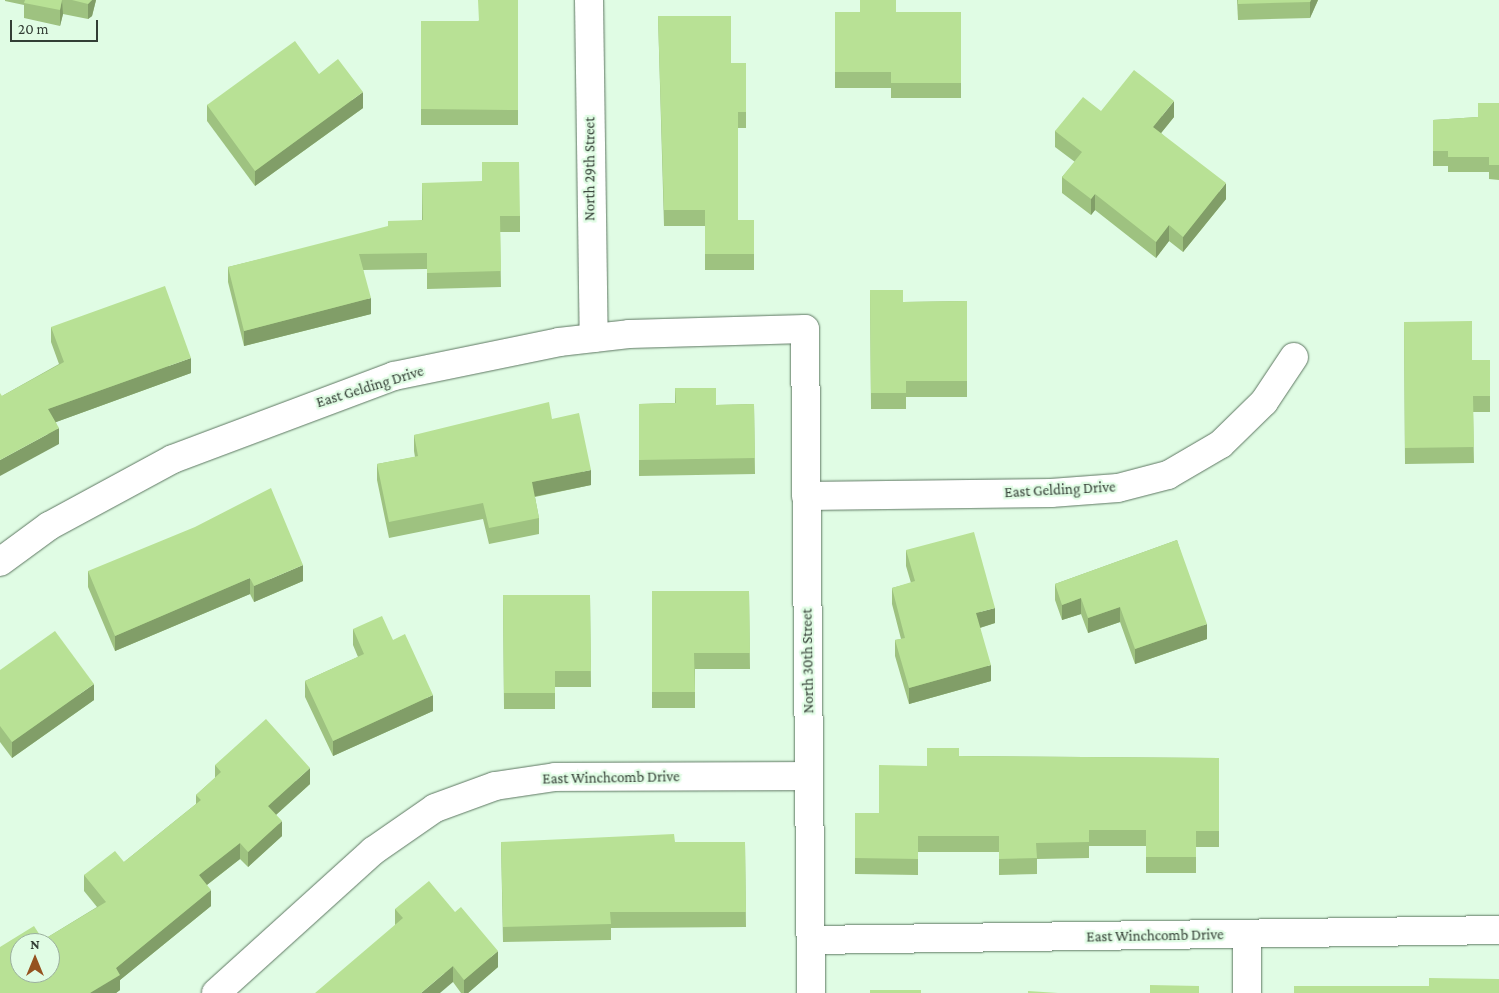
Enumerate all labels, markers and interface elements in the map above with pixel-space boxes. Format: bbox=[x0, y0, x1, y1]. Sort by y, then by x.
scale bar bbox=[12, 10, 100, 42]
text: 20 m bbox=[18, 21, 49, 37]
street label: North 29th Street bbox=[581, 117, 599, 221]
street label: East Gelding Drive bbox=[314, 362, 426, 412]
street label: East Gelding Drive bbox=[1004, 478, 1116, 502]
street label: North 30th Street bbox=[798, 608, 818, 714]
street label: East Winchcomb Drive bbox=[542, 768, 680, 788]
street label: East Winchcomb Drive bbox=[1086, 926, 1224, 946]
north arrow bbox=[10, 933, 60, 983]
text: N bbox=[30, 936, 40, 952]

